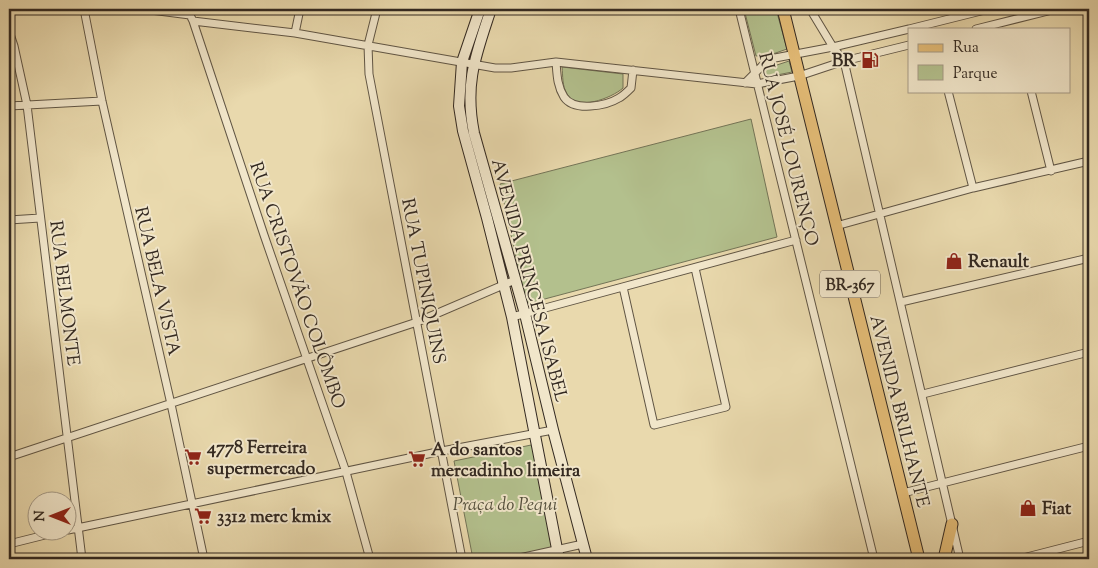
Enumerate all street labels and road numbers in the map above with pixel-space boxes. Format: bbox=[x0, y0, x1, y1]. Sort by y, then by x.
street label: RUA JOSÉ LOURENÇO bbox=[750, 50, 824, 249]
street label: AVENIDA PRINCESA ISABEL bbox=[483, 156, 573, 405]
street label: RUA CRISTOVÃO COLÔMBO bbox=[242, 158, 352, 413]
street label: RUA TUPINIQUINS bbox=[393, 196, 451, 366]
street label: RUA BELA VISTA bbox=[126, 204, 186, 359]
street label: RUA BELMONTE bbox=[41, 219, 85, 368]
road number: BR-367 bbox=[820, 270, 880, 298]
street label: AVENIDA BRILHANTE bbox=[862, 313, 935, 510]

